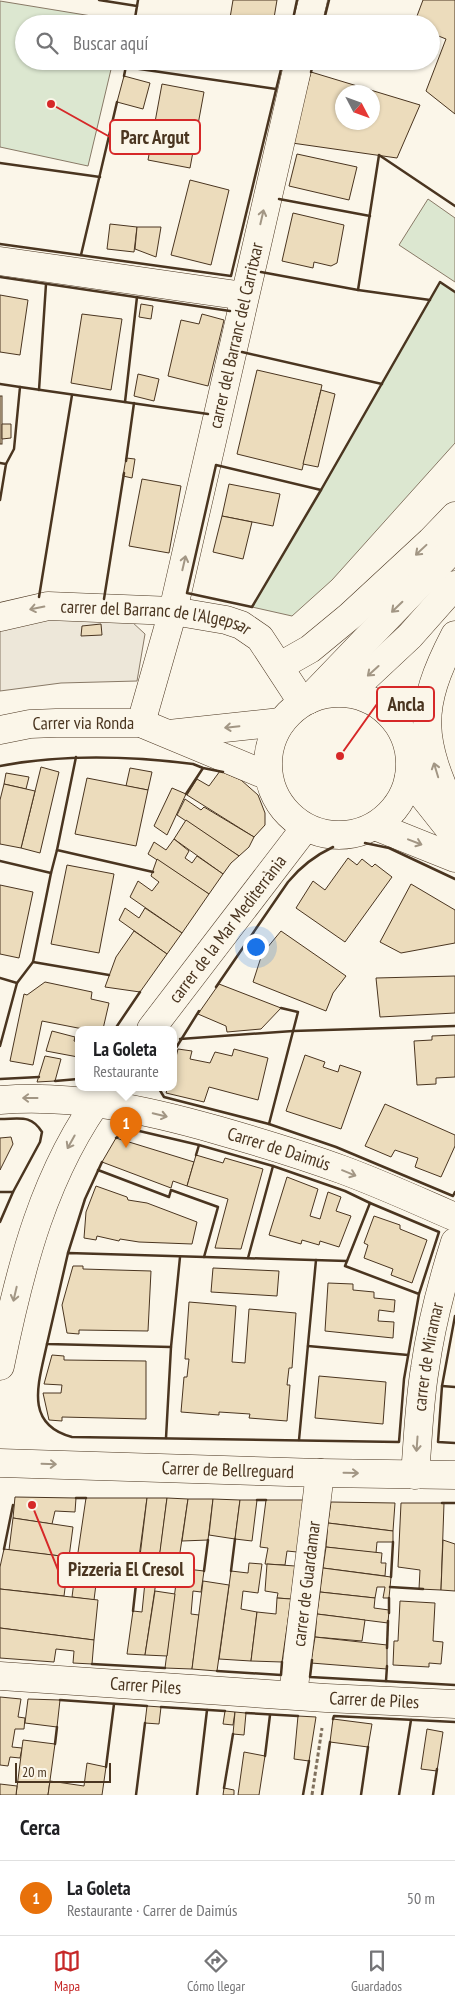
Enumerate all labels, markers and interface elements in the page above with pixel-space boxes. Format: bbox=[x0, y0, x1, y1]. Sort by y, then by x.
search box bbox=[15, 15, 440, 70]
icon: search bbox=[33, 29, 61, 57]
text: Buscar aquí bbox=[73, 31, 148, 55]
north arrow bbox=[335, 85, 380, 130]
callout: Parc Argut bbox=[110, 120, 200, 154]
text: Parc Argut bbox=[120, 125, 190, 149]
one-way arrow bbox=[258, 210, 267, 226]
street label: carrer del Barranc del Carritxar bbox=[203, 240, 268, 431]
one-way arrow bbox=[414, 544, 427, 556]
one-way arrow bbox=[180, 556, 189, 572]
street label: carrer del Barranc de l'Algepsar bbox=[60, 595, 256, 640]
one-way arrow bbox=[392, 601, 404, 613]
one-way arrow bbox=[29, 604, 45, 613]
one-way arrow bbox=[367, 665, 380, 677]
callout: Ancla bbox=[377, 687, 434, 721]
text: Ancla bbox=[386, 692, 425, 716]
street label: Carrer via Ronda bbox=[32, 711, 134, 735]
one-way arrow bbox=[225, 722, 241, 732]
one-way arrow bbox=[430, 762, 440, 778]
one-way arrow bbox=[407, 838, 422, 847]
street label: carrer de la Mar Mediterrània bbox=[163, 850, 291, 1007]
your location bbox=[243, 934, 269, 960]
popup bbox=[75, 1026, 177, 1091]
text: La Goleta bbox=[93, 1037, 157, 1061]
text: Restaurante bbox=[93, 1061, 159, 1081]
one-way arrow bbox=[22, 1093, 38, 1103]
pin: 1 bbox=[110, 1107, 142, 1148]
one-way arrow bbox=[152, 1111, 168, 1120]
street label: Carrer de Daimús bbox=[225, 1122, 334, 1176]
one-way arrow bbox=[66, 1134, 75, 1149]
one-way arrow bbox=[341, 1168, 356, 1178]
one-way arrow bbox=[10, 1285, 19, 1301]
street label: carrer de Miramar bbox=[408, 1300, 448, 1412]
one-way arrow bbox=[413, 1436, 422, 1452]
street label: Carrer de Bellreguard bbox=[161, 1456, 294, 1483]
one-way arrow bbox=[40, 1459, 56, 1469]
one-way arrow bbox=[342, 1468, 359, 1478]
street label: carrer de Guardamar bbox=[287, 1520, 325, 1648]
callout: Pizzeria El Cresol bbox=[58, 1553, 194, 1587]
text: Pizzeria El Cresol bbox=[68, 1557, 184, 1581]
street label: Carrer Piles bbox=[109, 1671, 182, 1699]
street label: Carrer de Piles bbox=[329, 1686, 420, 1713]
scale bar bbox=[15, 1760, 111, 1783]
text: 20 m bbox=[22, 1763, 47, 1781]
text: Cerca bbox=[20, 1814, 60, 1841]
text: La Goleta bbox=[67, 1876, 131, 1900]
text: 1 bbox=[32, 1888, 40, 1908]
text: 50 m bbox=[407, 1888, 435, 1908]
text: Restaurante · Carrer de Daimús bbox=[67, 1900, 237, 1920]
tab: Mapa bbox=[53, 1947, 81, 1995]
tab: Cómo llegar bbox=[187, 1947, 245, 1995]
tab: Guardados bbox=[351, 1947, 402, 1995]

